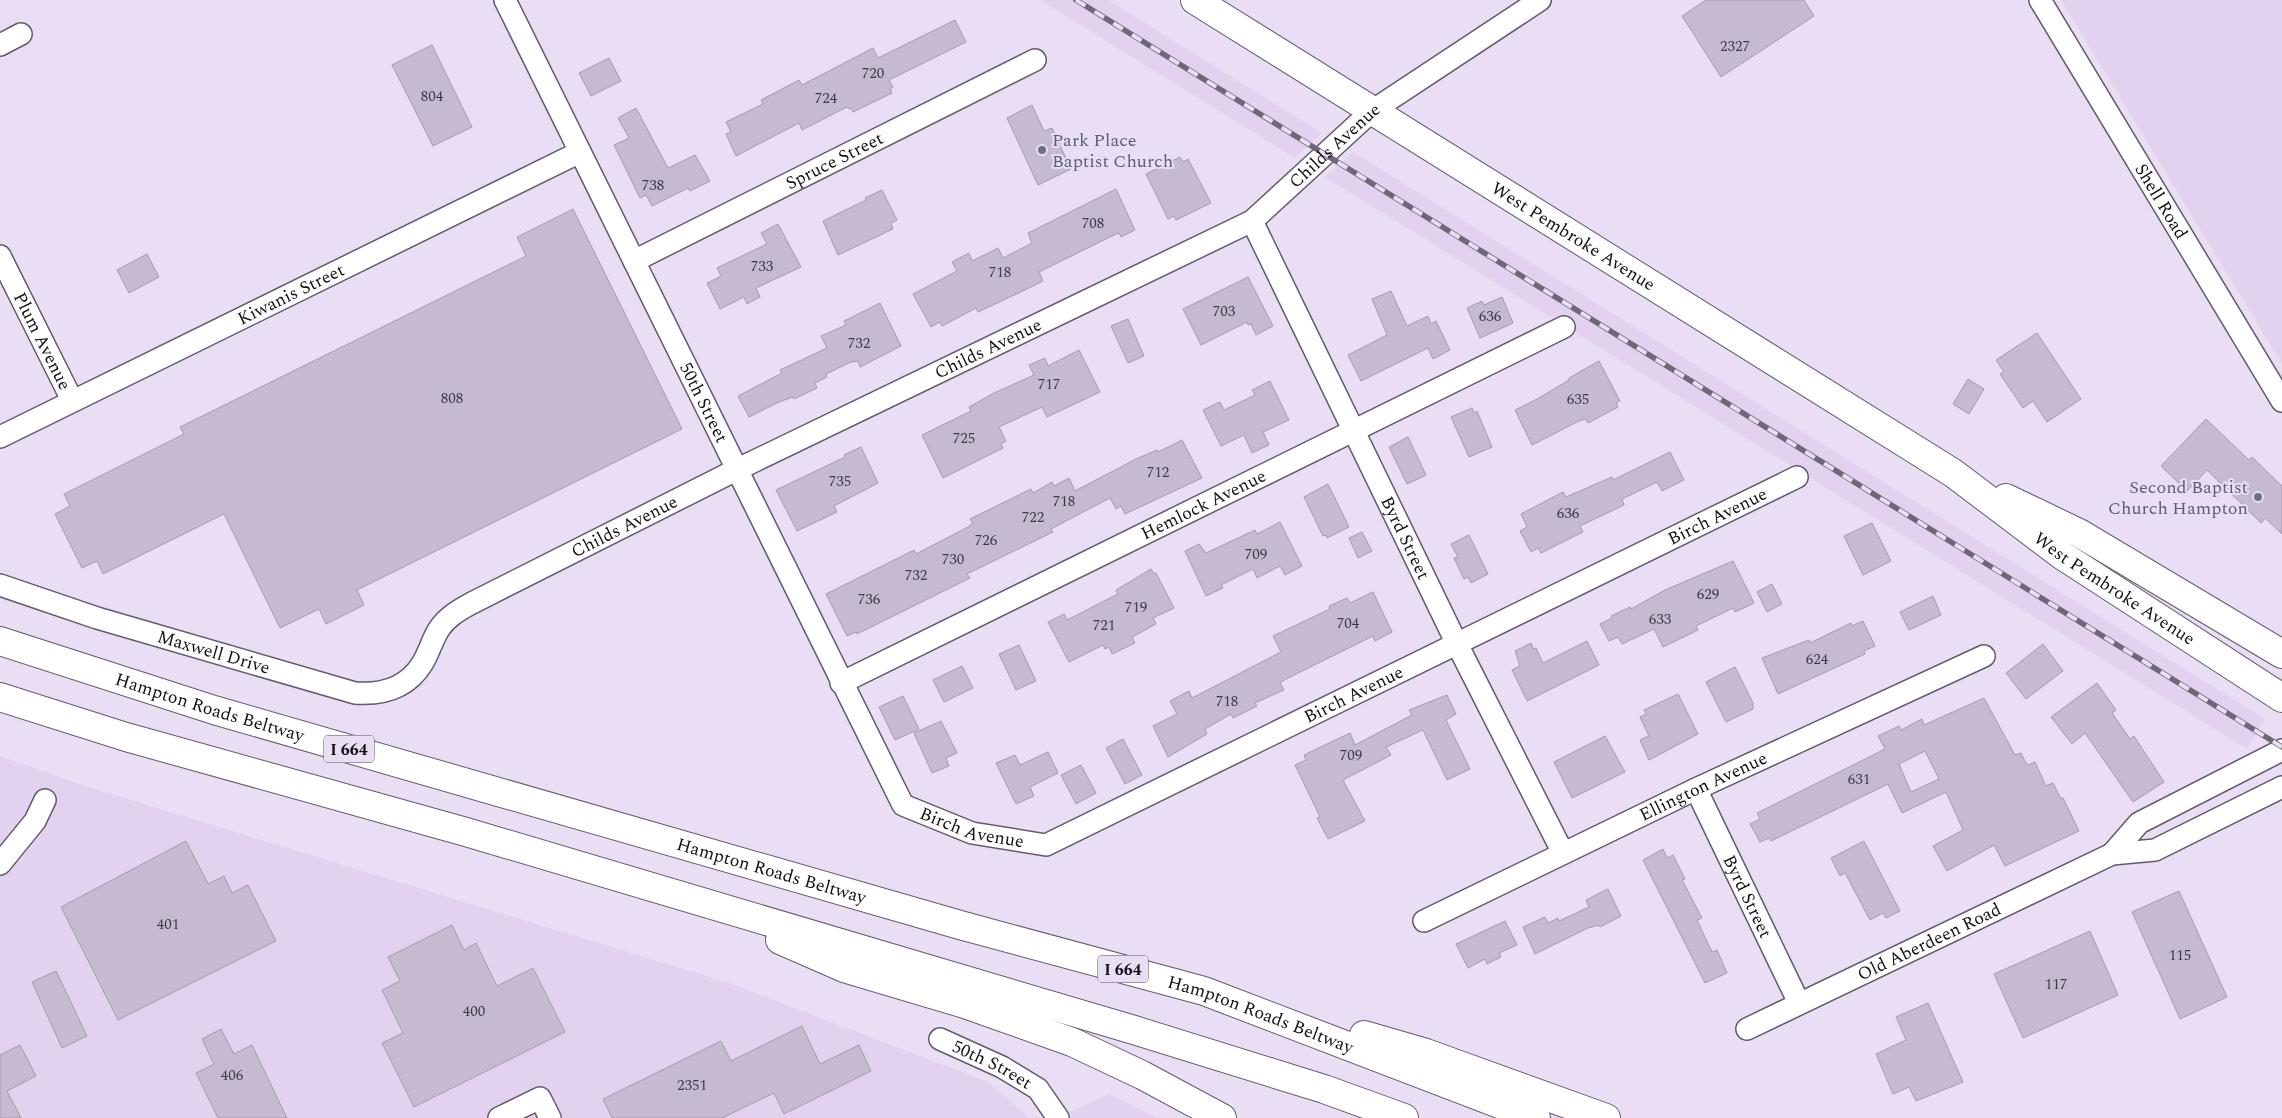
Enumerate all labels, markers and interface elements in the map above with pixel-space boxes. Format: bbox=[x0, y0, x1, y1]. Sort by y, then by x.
house number: 2327 bbox=[1720, 35, 1750, 58]
house number: 720 bbox=[862, 62, 884, 85]
house number: 804 bbox=[421, 85, 444, 108]
house number: 724 bbox=[815, 87, 838, 110]
street label: Childs Avenue bbox=[1283, 96, 1386, 195]
street label: Spruce Street bbox=[781, 125, 888, 197]
place label: Park Place Baptist Church bbox=[1052, 127, 1173, 175]
marker: Park Place Baptist Church bbox=[1036, 144, 1048, 156]
street label: Shell Road bbox=[2128, 158, 2194, 245]
house number: 738 bbox=[642, 174, 664, 197]
street label: West Pembroke Avenue bbox=[1486, 175, 1660, 298]
house number: 708 bbox=[1082, 212, 1104, 235]
house number: 733 bbox=[751, 255, 774, 278]
street label: Kiwanis Street bbox=[233, 257, 349, 332]
house number: 718 bbox=[989, 261, 1011, 284]
street label: Plum Avenue bbox=[6, 288, 78, 395]
house number: 703 bbox=[1213, 300, 1236, 323]
house number: 636 bbox=[1479, 305, 1502, 328]
street label: Childs Avenue bbox=[930, 311, 1046, 386]
house number: 732 bbox=[848, 332, 870, 355]
street label: 50th Street bbox=[672, 358, 735, 448]
house number: 717 bbox=[1038, 373, 1060, 396]
house number: 808 bbox=[441, 387, 463, 410]
house number: 635 bbox=[1567, 388, 1589, 411]
house number: 725 bbox=[953, 427, 975, 450]
house number: 712 bbox=[1147, 461, 1169, 484]
street label: Hemlock Avenue bbox=[1136, 463, 1271, 547]
house number: 735 bbox=[829, 470, 851, 493]
place label: Second Baptist Church Hampton bbox=[2108, 474, 2248, 522]
street label: Birch Avenue bbox=[1663, 481, 1772, 552]
street label: Childs Avenue bbox=[566, 489, 682, 565]
house number: 718 bbox=[1053, 490, 1075, 513]
marker: Second Baptist Church Hampton bbox=[2252, 491, 2264, 503]
street label: Byrd Street bbox=[1373, 492, 1437, 584]
house number: 636 bbox=[1557, 502, 1580, 525]
house number: 722 bbox=[1022, 506, 1044, 529]
street label: West Pembroke Avenue bbox=[2028, 525, 2200, 652]
house number: 726 bbox=[975, 529, 998, 552]
house number: 709 bbox=[1245, 543, 1267, 566]
house number: 730 bbox=[942, 548, 964, 571]
house number: 732 bbox=[905, 564, 927, 587]
house number: 629 bbox=[1697, 583, 1719, 606]
house number: 736 bbox=[858, 588, 881, 611]
house number: 719 bbox=[1125, 596, 1147, 619]
house number: 633 bbox=[1649, 608, 1672, 631]
house number: 704 bbox=[1337, 612, 1360, 635]
house number: 721 bbox=[1093, 614, 1115, 637]
street label: Maxwell Drive bbox=[154, 623, 273, 682]
house number: 624 bbox=[1806, 648, 1829, 671]
street label: Birch Avenue bbox=[1300, 659, 1408, 731]
street label: Hampton Roads Beltway bbox=[112, 666, 309, 750]
house number: 718 bbox=[1216, 690, 1238, 713]
road number: I 664 bbox=[324, 736, 374, 762]
house number: 709 bbox=[1340, 744, 1362, 767]
street label: Ellington Avenue bbox=[1635, 745, 1772, 829]
house number: 631 bbox=[1848, 768, 1870, 791]
street label: Birch Avenue bbox=[915, 800, 1026, 855]
street label: Hampton Roads Beltway bbox=[673, 831, 871, 912]
street label: Byrd Street bbox=[1716, 850, 1779, 943]
street label: Old Aberdeen Road bbox=[1853, 896, 2006, 988]
house number: 401 bbox=[157, 913, 179, 936]
house number: 115 bbox=[2169, 944, 2191, 967]
road number: I 664 bbox=[1098, 956, 1148, 982]
street label: Hampton Roads Beltway bbox=[1164, 969, 1359, 1061]
house number: 117 bbox=[2045, 973, 2067, 996]
house number: 400 bbox=[463, 1000, 485, 1023]
street label: 50th Street bbox=[948, 1033, 1037, 1096]
house number: 406 bbox=[221, 1064, 244, 1087]
house number: 2351 bbox=[677, 1074, 707, 1097]

